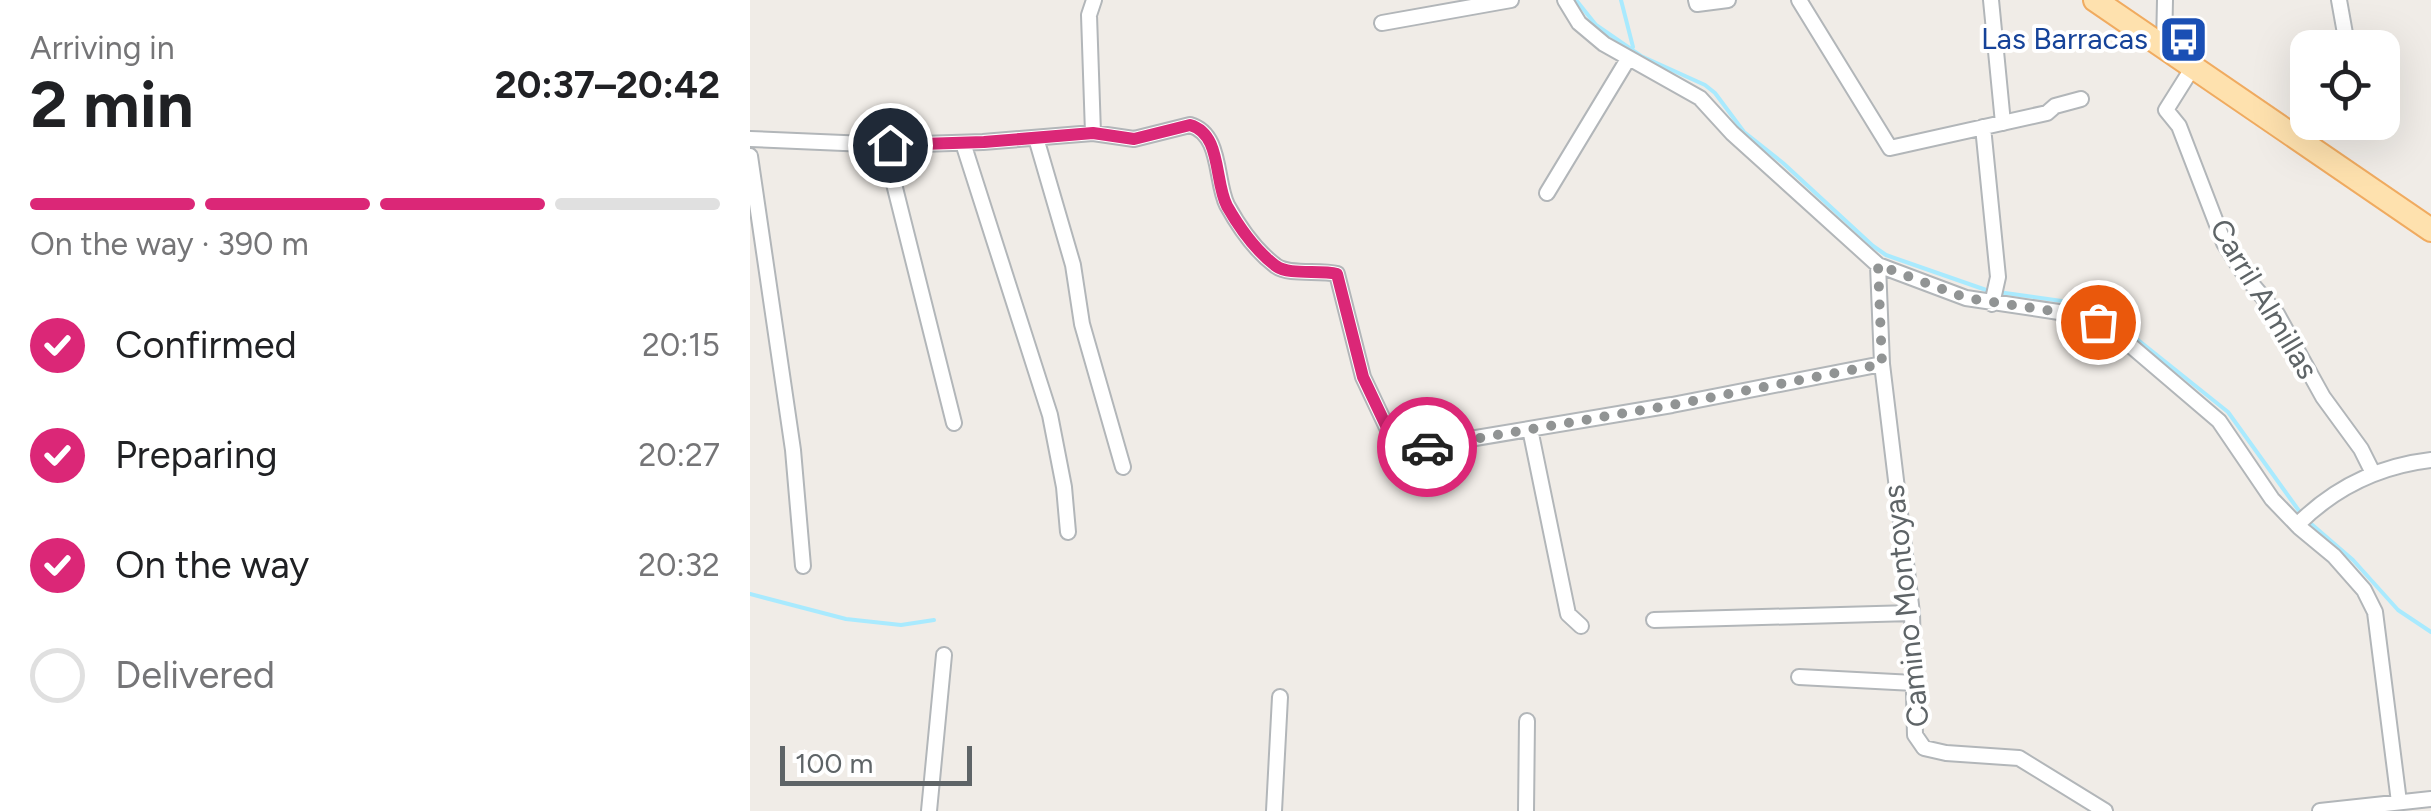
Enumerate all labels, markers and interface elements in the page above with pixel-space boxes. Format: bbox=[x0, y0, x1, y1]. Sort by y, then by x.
bus stop icon: Las Barracas bbox=[2157, 13, 2209, 65]
place label: Las Barracas bbox=[1981, 20, 2148, 57]
text: Arriving in bbox=[30, 29, 175, 67]
map controls bbox=[2290, 30, 2400, 140]
button: locate bbox=[2290, 30, 2400, 140]
text: 20:37–20:42 bbox=[495, 62, 720, 108]
text: 2 min bbox=[30, 65, 194, 143]
pin bbox=[848, 103, 933, 188]
icon: home bbox=[863, 118, 918, 173]
street label: Carril Almillas bbox=[2202, 212, 2327, 385]
text: On the way · 390 m bbox=[30, 225, 309, 263]
pin bbox=[2056, 280, 2141, 365]
icon: bag bbox=[2071, 295, 2126, 350]
icon: check bbox=[30, 318, 85, 373]
text: Confirmed bbox=[115, 322, 297, 368]
text: 20:15 bbox=[642, 326, 720, 364]
courier bbox=[1377, 397, 1477, 497]
icon: car bbox=[1400, 420, 1455, 475]
icon: check bbox=[30, 428, 85, 483]
text: Preparing bbox=[115, 432, 277, 478]
text: 20:27 bbox=[638, 436, 720, 474]
street label: Camino Montoyas bbox=[1874, 483, 1937, 729]
icon: check bbox=[30, 538, 85, 593]
text: On the way bbox=[115, 542, 309, 588]
text: 20:32 bbox=[638, 546, 720, 584]
text: Delivered bbox=[115, 652, 275, 698]
scale bar bbox=[780, 741, 972, 786]
text: 100 m bbox=[795, 746, 873, 780]

